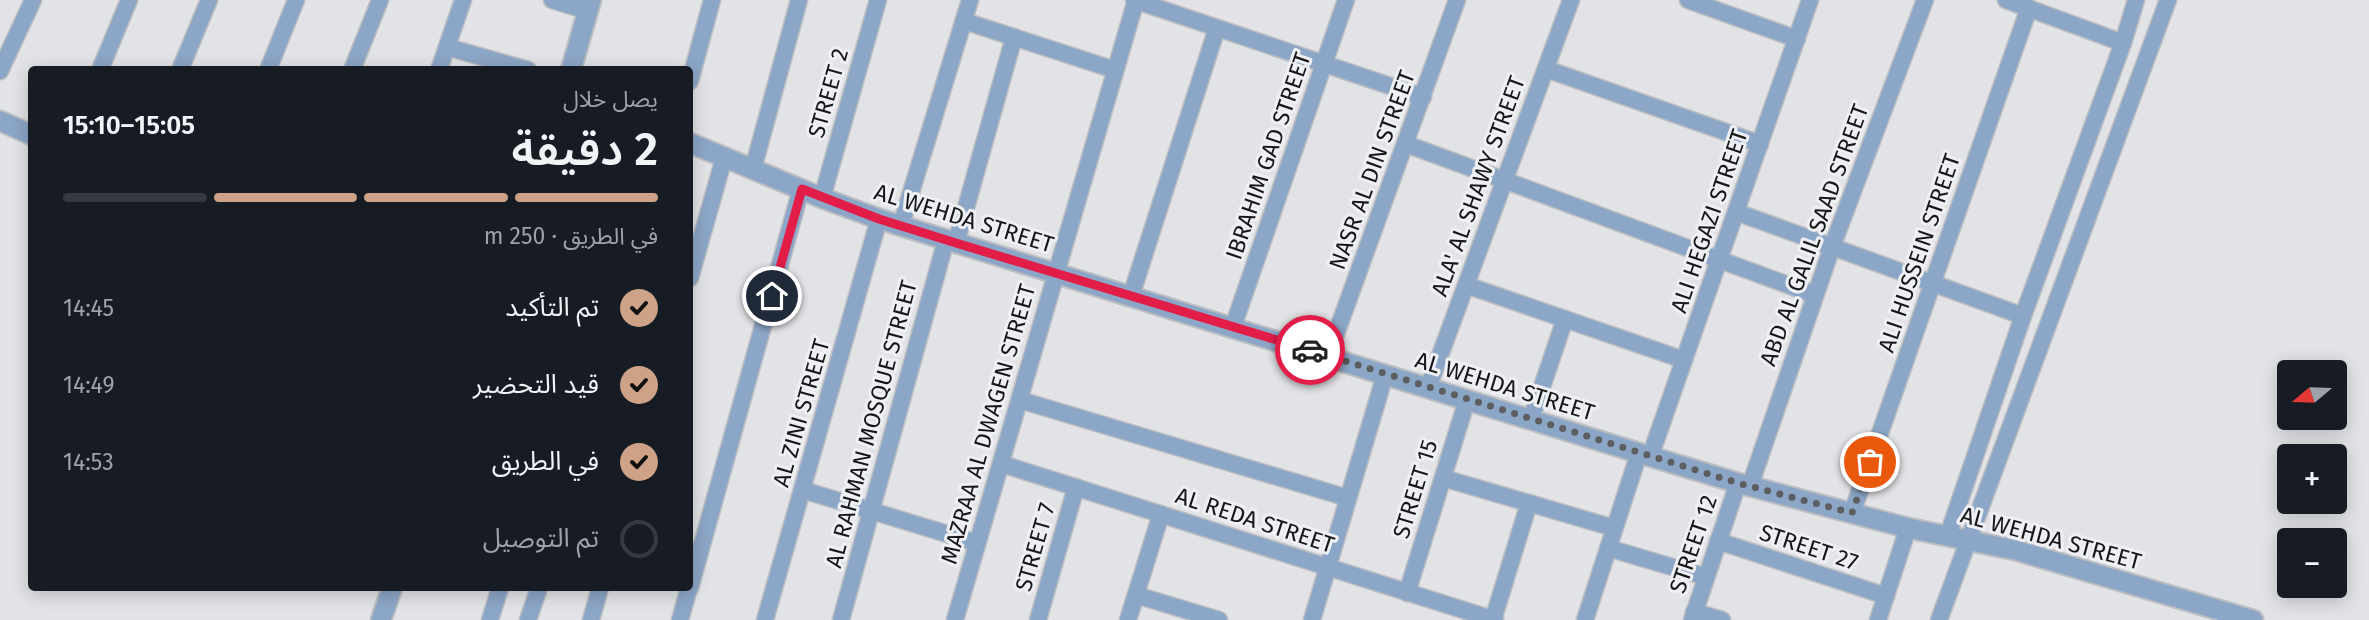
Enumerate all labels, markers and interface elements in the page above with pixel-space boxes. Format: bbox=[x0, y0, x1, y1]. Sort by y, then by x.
street label: STREET 2 bbox=[802, 45, 854, 141]
street label: IBRAHIM GAD STREET bbox=[1219, 49, 1317, 263]
street label: NASR AL DIN STREET bbox=[1323, 66, 1421, 273]
street label: ALA' AL SHAWY STREET bbox=[1425, 72, 1531, 300]
text: يصل خلال bbox=[563, 85, 658, 113]
street label: ABD AL GALIL SAAD STREET bbox=[1754, 100, 1874, 370]
text: 15:05–15:10 bbox=[63, 110, 195, 141]
text: 2 دقيقة bbox=[512, 122, 658, 177]
street label: ALI HEGAZI STREET bbox=[1664, 126, 1754, 316]
street label: ALI HUSSEIN STREET bbox=[1872, 150, 1966, 356]
street label: AL WEHDA STREET bbox=[871, 177, 1057, 259]
text: في الطريق · 250 m bbox=[484, 222, 658, 250]
pin bbox=[742, 266, 802, 326]
icon: home bbox=[753, 277, 791, 315]
street label: AL RAHMAN MOSQUE STREET bbox=[819, 277, 923, 571]
street label: MAZRAA AL DWAGEN STREET bbox=[935, 281, 1041, 567]
icon: check bbox=[620, 289, 658, 327]
text: تم التأكيد bbox=[505, 292, 599, 323]
text: 14:45 bbox=[63, 294, 114, 322]
courier bbox=[1275, 315, 1345, 385]
icon: car bbox=[1291, 331, 1329, 369]
street label: AL ZINI STREET bbox=[767, 336, 835, 490]
street label: AL WEHDA STREET bbox=[1412, 345, 1598, 427]
north arrow bbox=[2277, 360, 2347, 430]
map controls bbox=[2277, 360, 2347, 598]
icon: check bbox=[620, 366, 658, 404]
text: قيد التحضير bbox=[473, 369, 599, 400]
text: 14:49 bbox=[63, 371, 114, 399]
pin bbox=[1840, 432, 1900, 492]
street label: STREET 15 bbox=[1387, 436, 1443, 542]
icon: check bbox=[620, 443, 658, 481]
icon: bag bbox=[1851, 443, 1889, 481]
button: + bbox=[2277, 444, 2347, 514]
text: في الطريق bbox=[492, 446, 599, 477]
text: 14:53 bbox=[63, 448, 114, 476]
street label: AL REDA STREET bbox=[1172, 481, 1338, 559]
street label: STREET 12 bbox=[1663, 491, 1723, 597]
street label: STREET 7 bbox=[1009, 500, 1061, 594]
street label: AL WEHDA STREET bbox=[1958, 500, 2144, 576]
street label: STREET 27 bbox=[1756, 518, 1862, 576]
text: تم التوصيل bbox=[483, 523, 599, 554]
button: − bbox=[2277, 528, 2347, 598]

